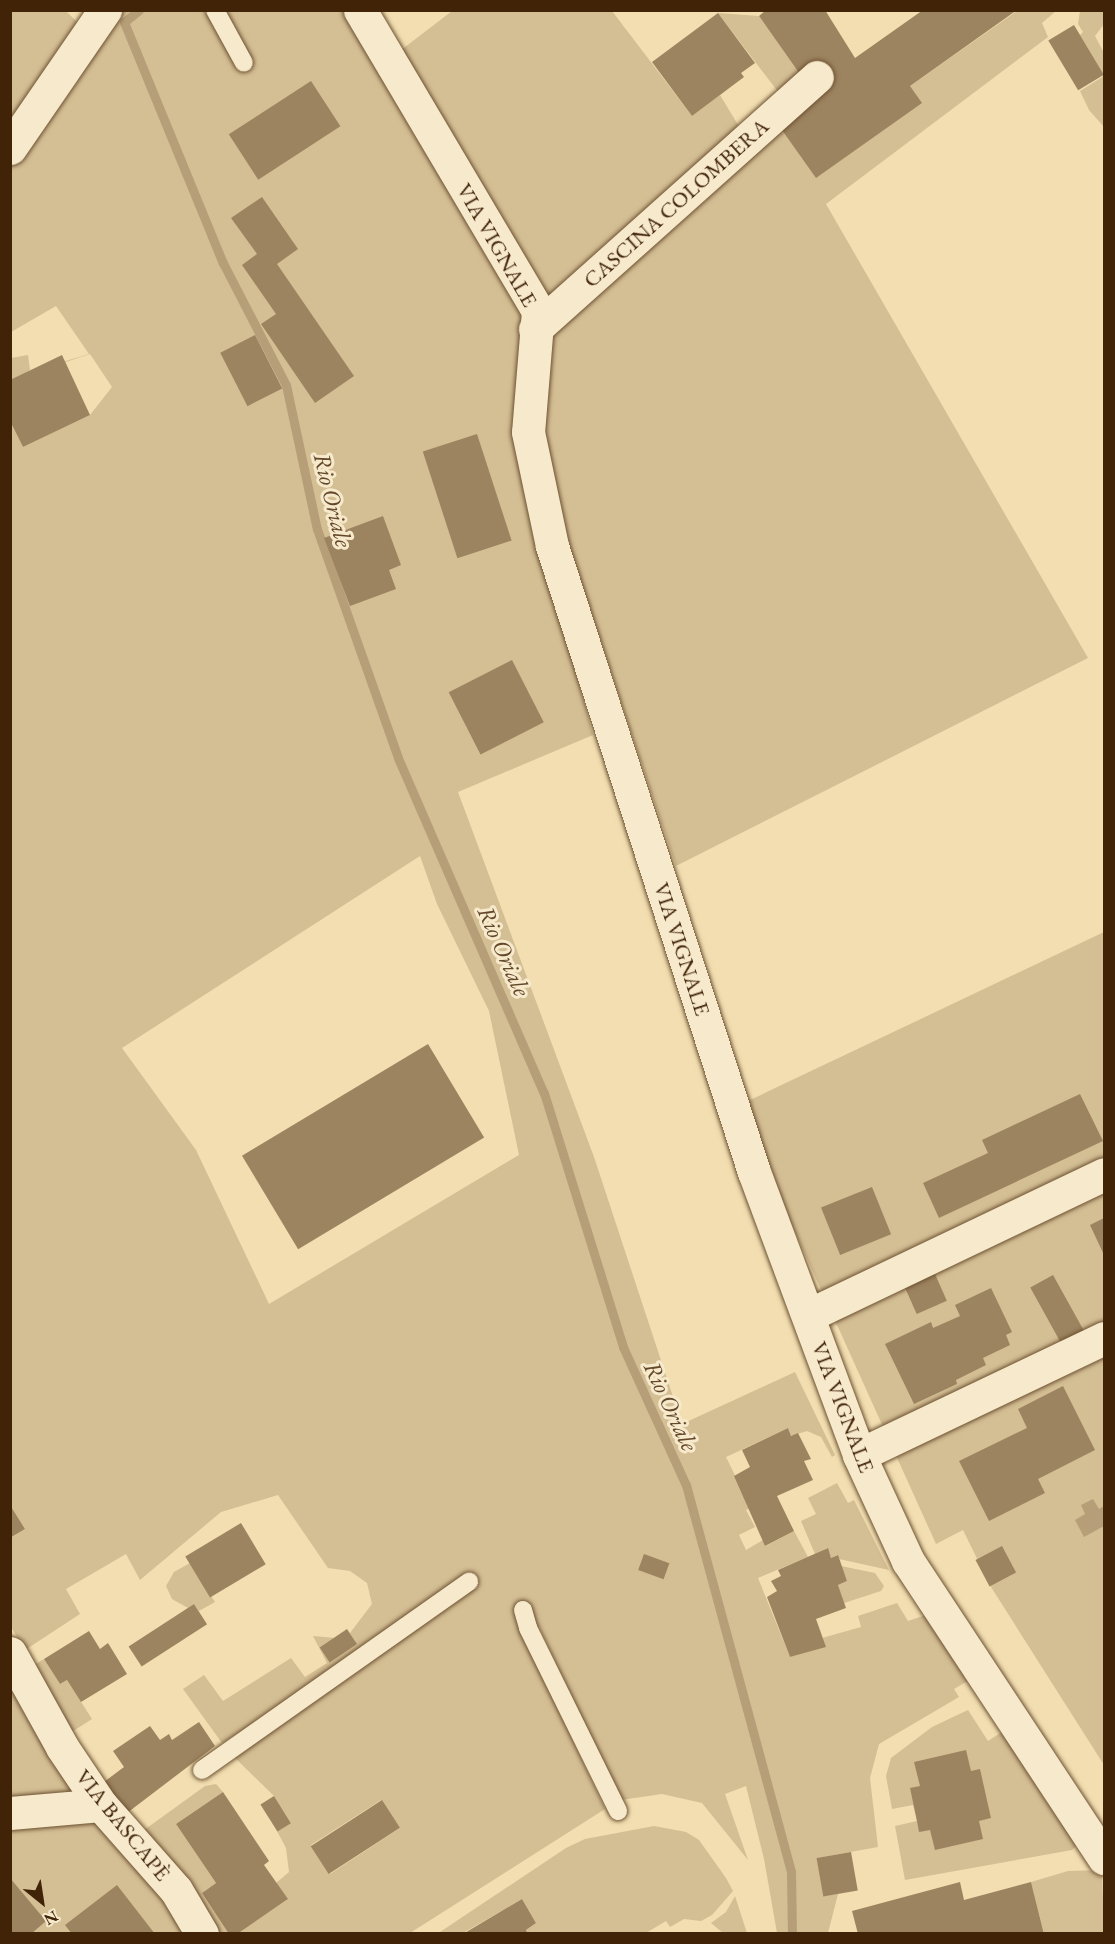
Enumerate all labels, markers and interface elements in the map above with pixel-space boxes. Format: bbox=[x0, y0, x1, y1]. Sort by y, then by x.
street label: CASCINA COLOMBERA bbox=[578, 113, 774, 293]
street label: VIA VIGNALE bbox=[451, 179, 543, 311]
water label: Rio Oriale bbox=[307, 450, 359, 550]
street label: VIA VIGNALE bbox=[648, 879, 716, 1019]
water label: Rio Oriale bbox=[471, 901, 537, 1001]
street label: VIA VIGNALE bbox=[806, 1338, 880, 1476]
water label: Rio Oriale bbox=[638, 1356, 704, 1456]
street label: VIA BASCAPÈ bbox=[70, 1764, 176, 1886]
north arrow bbox=[12, 1872, 72, 1932]
text: N bbox=[40, 1906, 62, 1930]

